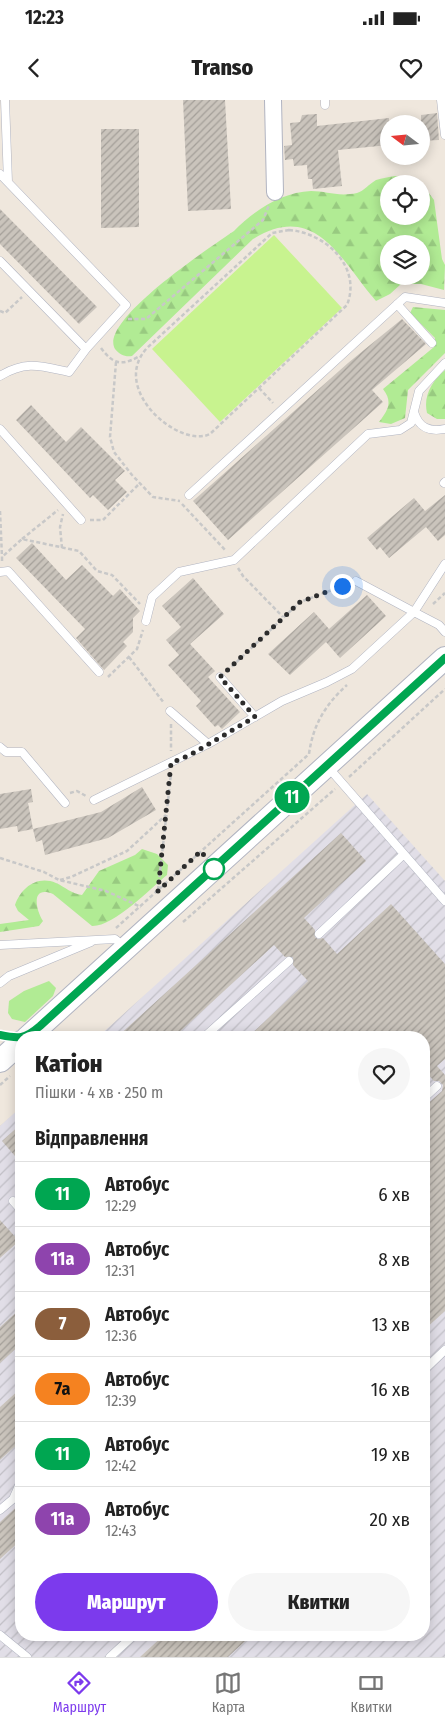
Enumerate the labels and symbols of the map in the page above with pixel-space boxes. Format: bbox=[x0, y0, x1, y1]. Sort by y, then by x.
north arrow bbox=[380, 115, 430, 165]
your location bbox=[330, 574, 355, 599]
line badge: 11 bbox=[270, 781, 314, 813]
unlabelled marker bbox=[203, 858, 225, 880]

